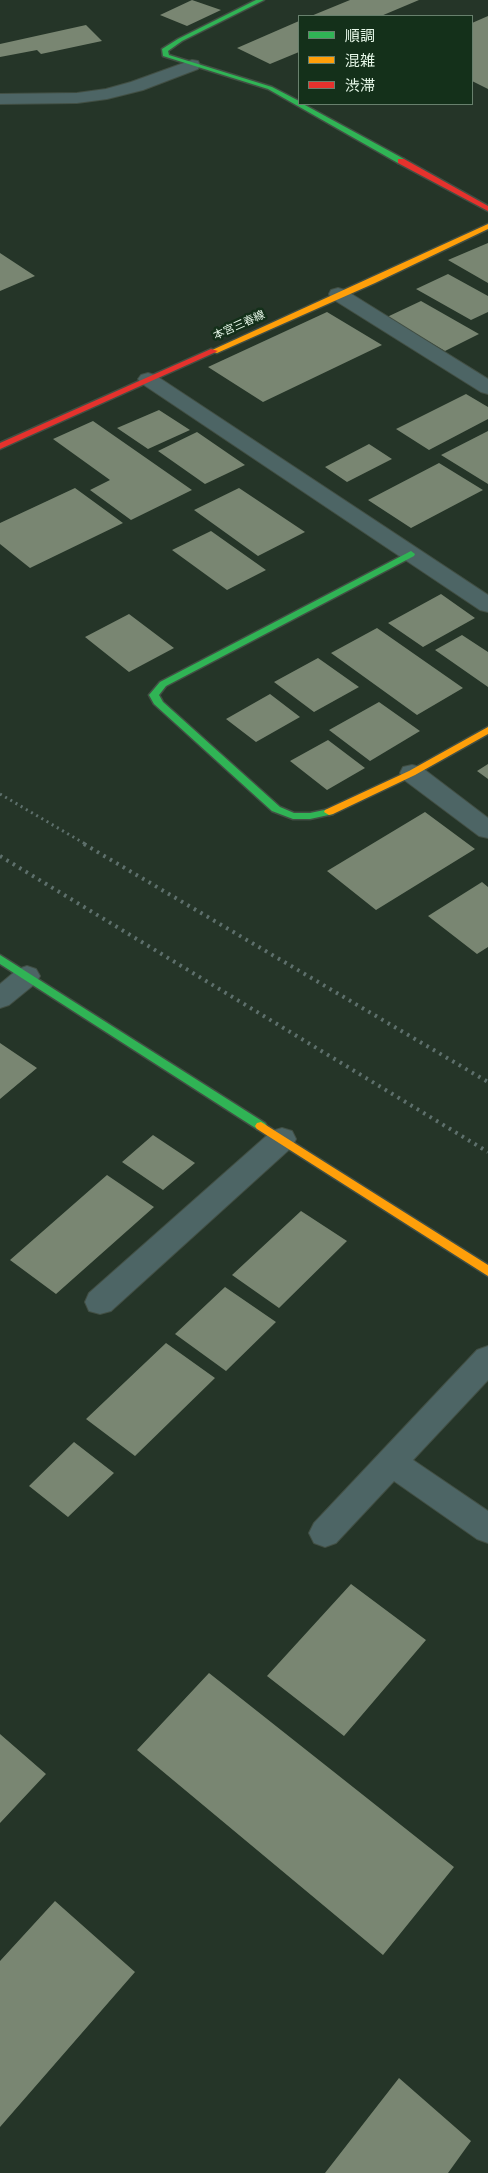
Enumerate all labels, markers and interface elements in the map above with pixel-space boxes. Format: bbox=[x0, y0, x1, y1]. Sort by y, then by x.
legend bbox=[298, 15, 473, 105]
text: 順調 bbox=[345, 26, 375, 44]
text: 混雑 bbox=[345, 51, 375, 69]
text: 渋滞 bbox=[345, 76, 375, 94]
street label: 本宮三春線 bbox=[211, 308, 267, 342]

